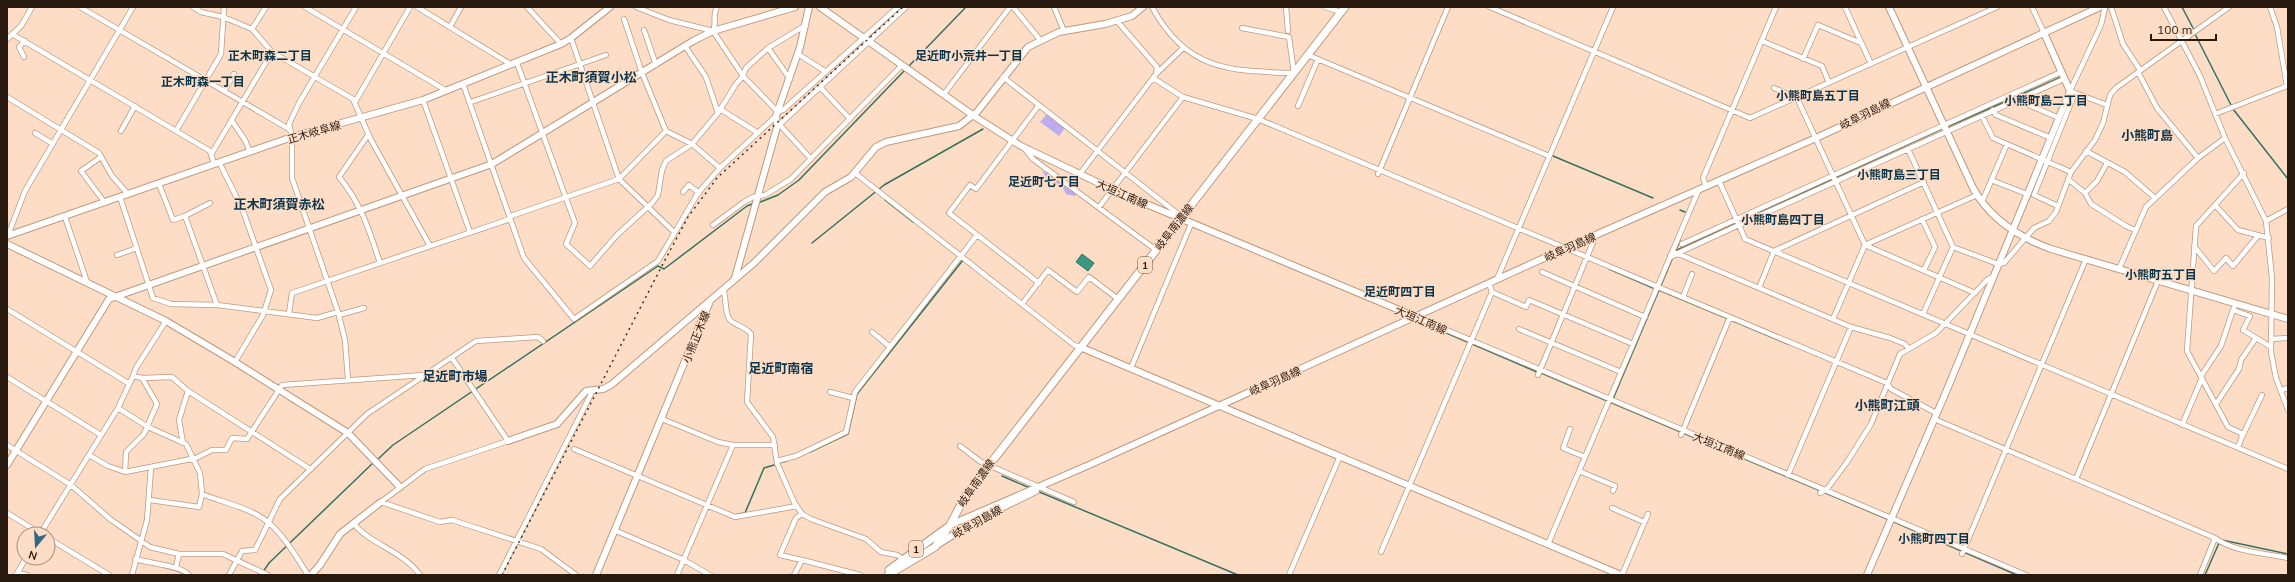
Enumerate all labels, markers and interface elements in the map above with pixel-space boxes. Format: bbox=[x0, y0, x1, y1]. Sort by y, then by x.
scale bar bbox=[2151, 16, 2216, 42]
text: 100 m bbox=[2157, 22, 2192, 37]
district label: 正木町森二丁目 bbox=[228, 48, 312, 63]
district label: 足近町小荒井一丁目 bbox=[915, 48, 1023, 63]
district label: 正木町須賀小松 bbox=[545, 69, 637, 85]
district label: 正木町森一丁目 bbox=[161, 74, 245, 89]
district label: 小熊町島五丁目 bbox=[1776, 88, 1860, 103]
district label: 小熊町島二丁目 bbox=[2004, 93, 2088, 108]
street label: 岐阜羽島線 bbox=[1837, 96, 1893, 132]
street label: 正木岐阜線 bbox=[286, 118, 342, 146]
district label: 小熊町島 bbox=[2121, 127, 2173, 143]
district label: 小熊町島三丁目 bbox=[1857, 167, 1941, 182]
district label: 足近町七丁目 bbox=[1008, 174, 1080, 189]
street label: 大垣江南線 bbox=[1094, 176, 1150, 212]
district label: 正木町須賀赤松 bbox=[233, 196, 325, 212]
street label: 岐阜南濃線 bbox=[1152, 201, 1196, 253]
district label: 小熊町島四丁目 bbox=[1741, 212, 1825, 227]
street label: 岐阜羽島線 bbox=[1542, 229, 1598, 265]
road number: 1 bbox=[1138, 257, 1152, 273]
district label: 小熊町五丁目 bbox=[2125, 267, 2197, 282]
district label: 足近町四丁目 bbox=[1364, 284, 1436, 299]
street label: 大垣江南線 bbox=[1393, 303, 1449, 337]
street label: 小熊正木線 bbox=[679, 309, 713, 365]
district label: 足近町南宿 bbox=[748, 360, 814, 376]
street label: 岐阜羽島線 bbox=[1247, 363, 1303, 399]
district label: 足近町市場 bbox=[422, 368, 488, 384]
district label: 小熊町江頭 bbox=[1854, 397, 1920, 413]
street label: 大垣江南線 bbox=[1691, 429, 1747, 463]
street label: 岐阜南濃線 bbox=[954, 456, 998, 510]
street label: 岐阜羽島線 bbox=[950, 503, 1004, 541]
north arrow bbox=[16, 526, 56, 566]
district label: 小熊町四丁目 bbox=[1898, 531, 1970, 546]
road number: 1 bbox=[909, 541, 923, 557]
text: N bbox=[27, 548, 39, 563]

